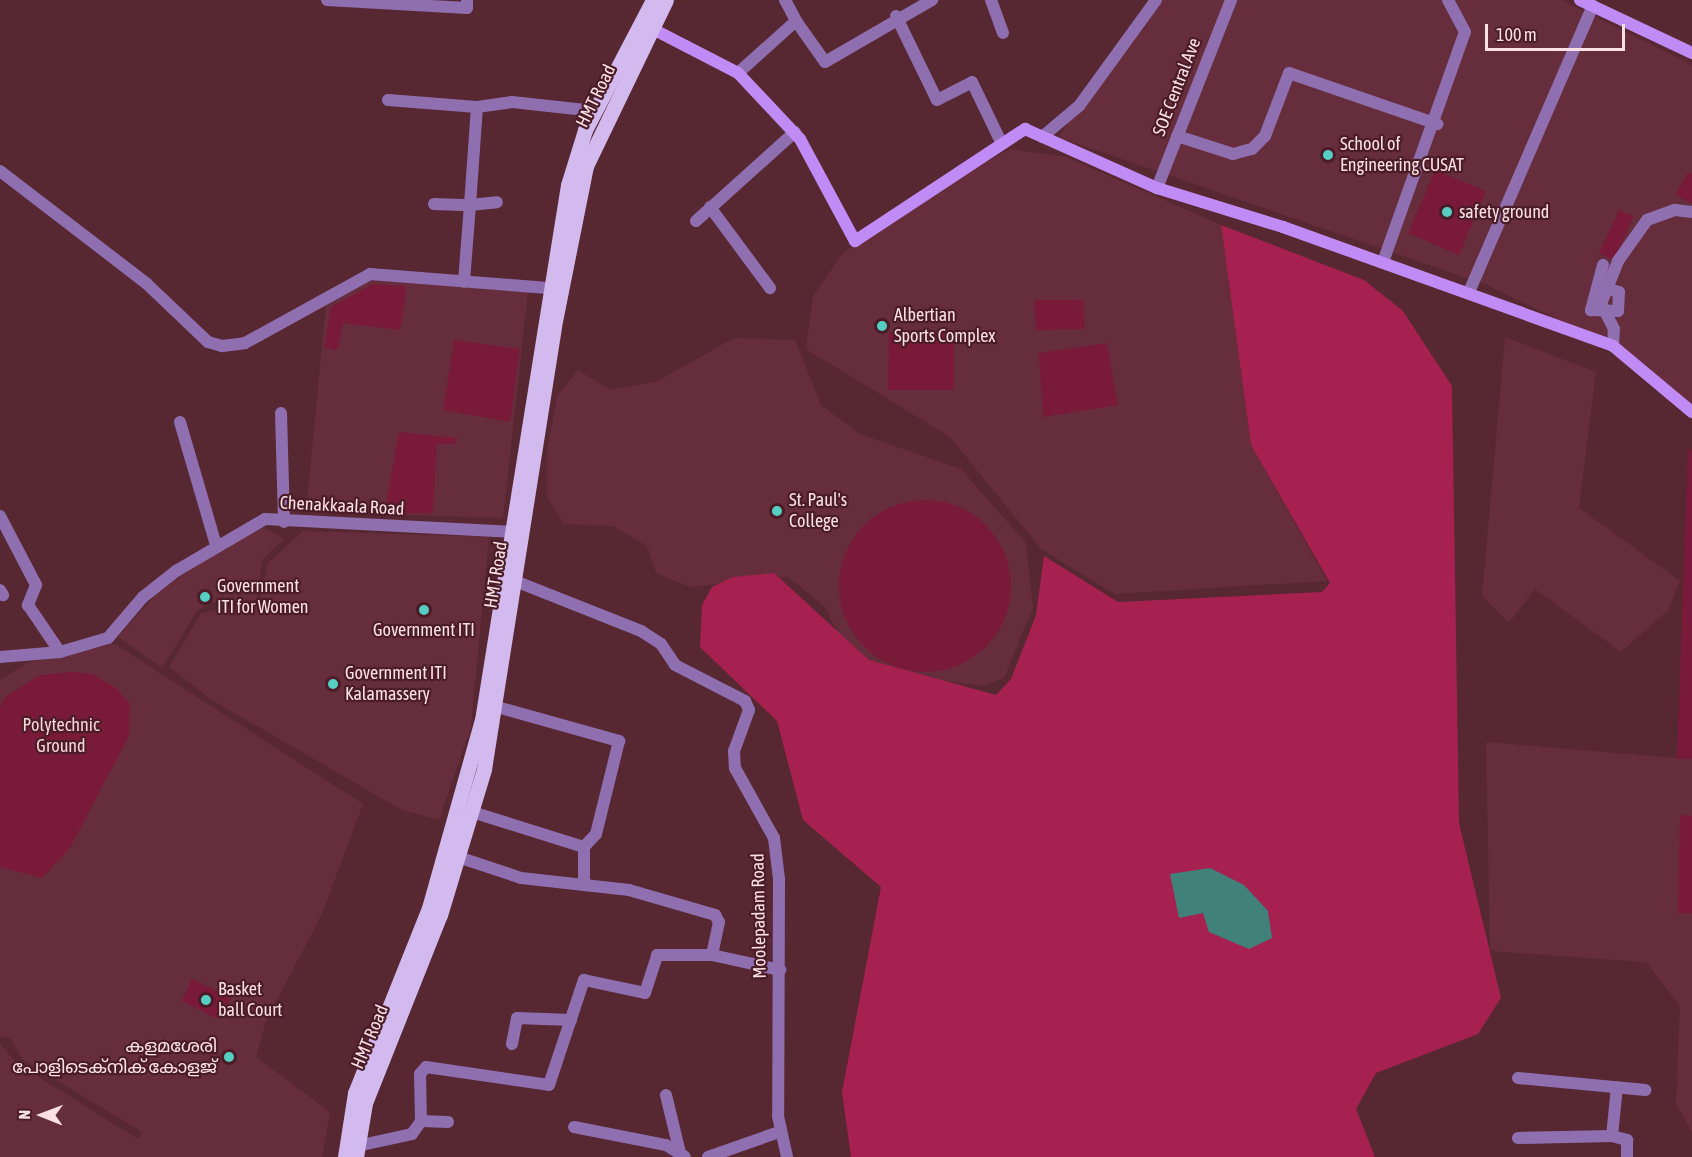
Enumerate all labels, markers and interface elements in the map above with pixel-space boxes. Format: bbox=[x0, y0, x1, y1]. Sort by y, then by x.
scale bar bbox=[1488, 12, 1628, 50]
text: 100 m bbox=[1496, 24, 1537, 45]
street label: SOE Central Ave bbox=[1148, 35, 1206, 139]
street label: HMT Road bbox=[572, 61, 620, 131]
place label: School of Engineering CUSAT bbox=[1340, 134, 1464, 176]
marker: School of Engineering CUSAT bbox=[1321, 148, 1335, 162]
place label: safety ground bbox=[1459, 201, 1549, 223]
marker: safety ground bbox=[1440, 205, 1454, 219]
place label: Albertian Sports Complex bbox=[894, 305, 996, 348]
marker: Albertian Sports Complex bbox=[875, 319, 889, 333]
place label: St. Paul's College bbox=[789, 490, 847, 532]
street label: Chenakkaala Road bbox=[279, 492, 405, 520]
marker: St. Paul's College bbox=[770, 504, 784, 518]
street label: HMT Road bbox=[480, 540, 512, 610]
place label: Government ITI for Women bbox=[217, 576, 309, 618]
marker: Government ITI for Women bbox=[198, 590, 212, 604]
marker: Government ITI bbox=[417, 603, 431, 617]
place label: Government ITI bbox=[373, 619, 475, 641]
place label: Government ITI Kalamassery bbox=[345, 663, 447, 706]
marker: Government ITI Kalamassery bbox=[326, 677, 340, 691]
park label: Polytechnic Ground bbox=[22, 715, 100, 758]
street label: Moolepadam Road bbox=[747, 853, 771, 979]
place label: Basket ball Court bbox=[218, 979, 282, 1022]
marker: Basket ball Court bbox=[199, 993, 213, 1007]
street label: HMT Road bbox=[347, 1002, 393, 1072]
place label: കളമശേരി പോളിടെക്നിക് കോളജ് bbox=[12, 1036, 217, 1078]
marker: കളമശേരി പോളിടെക്നിക് കോളജ് bbox=[222, 1050, 236, 1064]
north arrow bbox=[12, 1085, 72, 1145]
text: N bbox=[15, 1110, 33, 1120]

